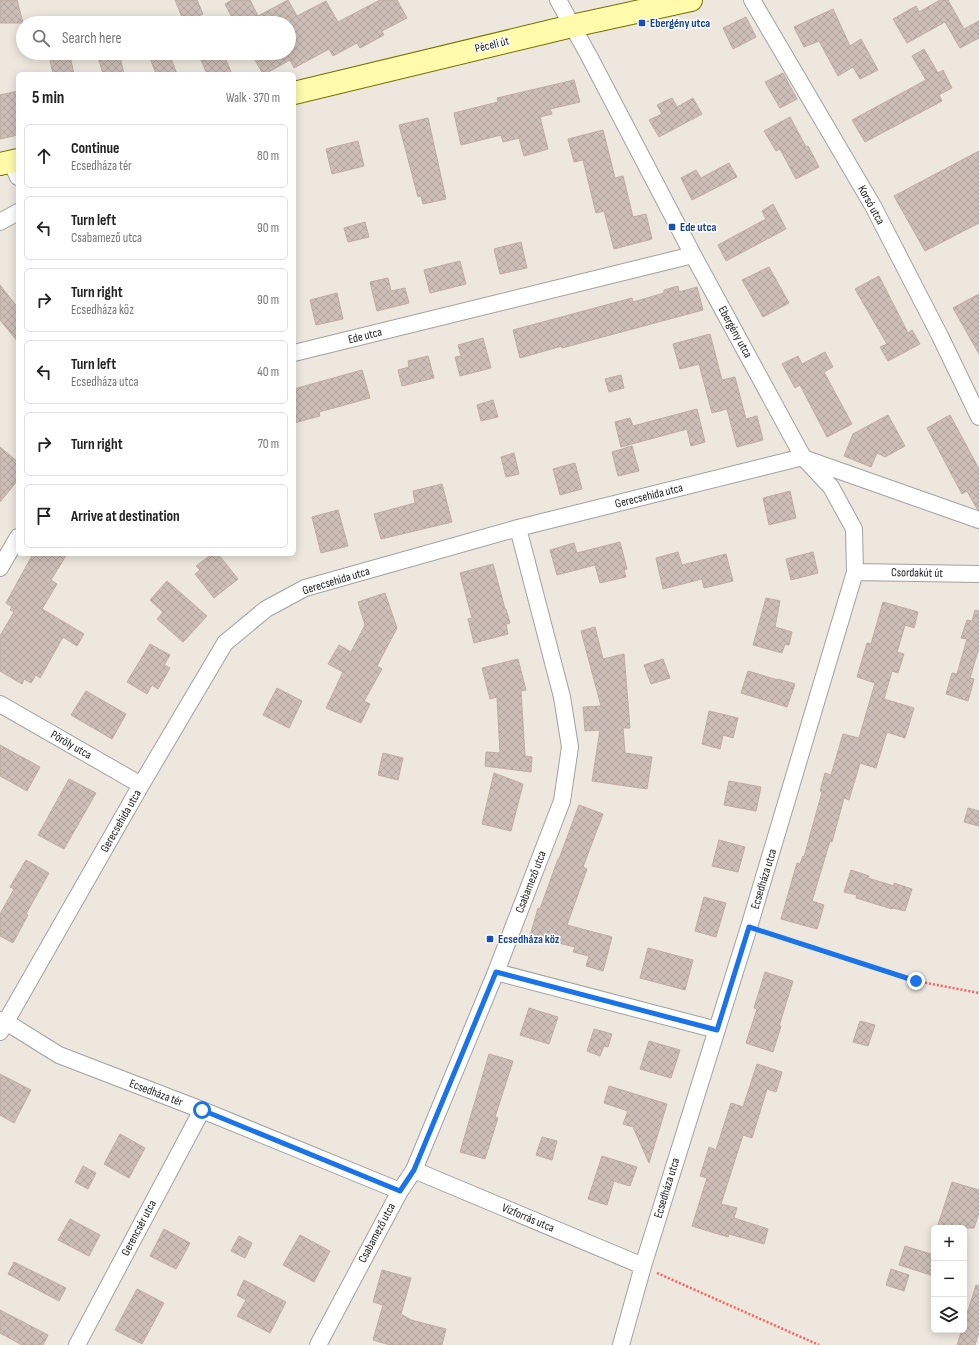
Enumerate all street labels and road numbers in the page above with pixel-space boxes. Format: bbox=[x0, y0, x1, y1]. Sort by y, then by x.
street label: Péceli út bbox=[473, 33, 511, 56]
street label: Korsó utca bbox=[854, 183, 888, 228]
street label: Ebergény utca bbox=[715, 303, 756, 361]
street label: Ede utca bbox=[346, 324, 384, 347]
street label: Gerecsehida utca bbox=[613, 480, 685, 512]
street label: Gerecsehida utca bbox=[301, 564, 372, 598]
street label: Csordakút út bbox=[891, 565, 943, 581]
street label: Pöröly utca bbox=[48, 727, 95, 763]
street label: Gerecsehida utca bbox=[97, 787, 145, 855]
street label: Ecsedháza utca bbox=[748, 847, 780, 911]
street label: Csabamező utca bbox=[512, 848, 550, 915]
street label: Ecsedháza tér bbox=[127, 1076, 185, 1110]
street label: Ecsedháza utca bbox=[651, 1156, 683, 1220]
street label: Gerencsér utca bbox=[118, 1197, 160, 1259]
street label: Csabamező utca bbox=[355, 1200, 399, 1265]
street label: Vízforrás utca bbox=[500, 1200, 557, 1236]

